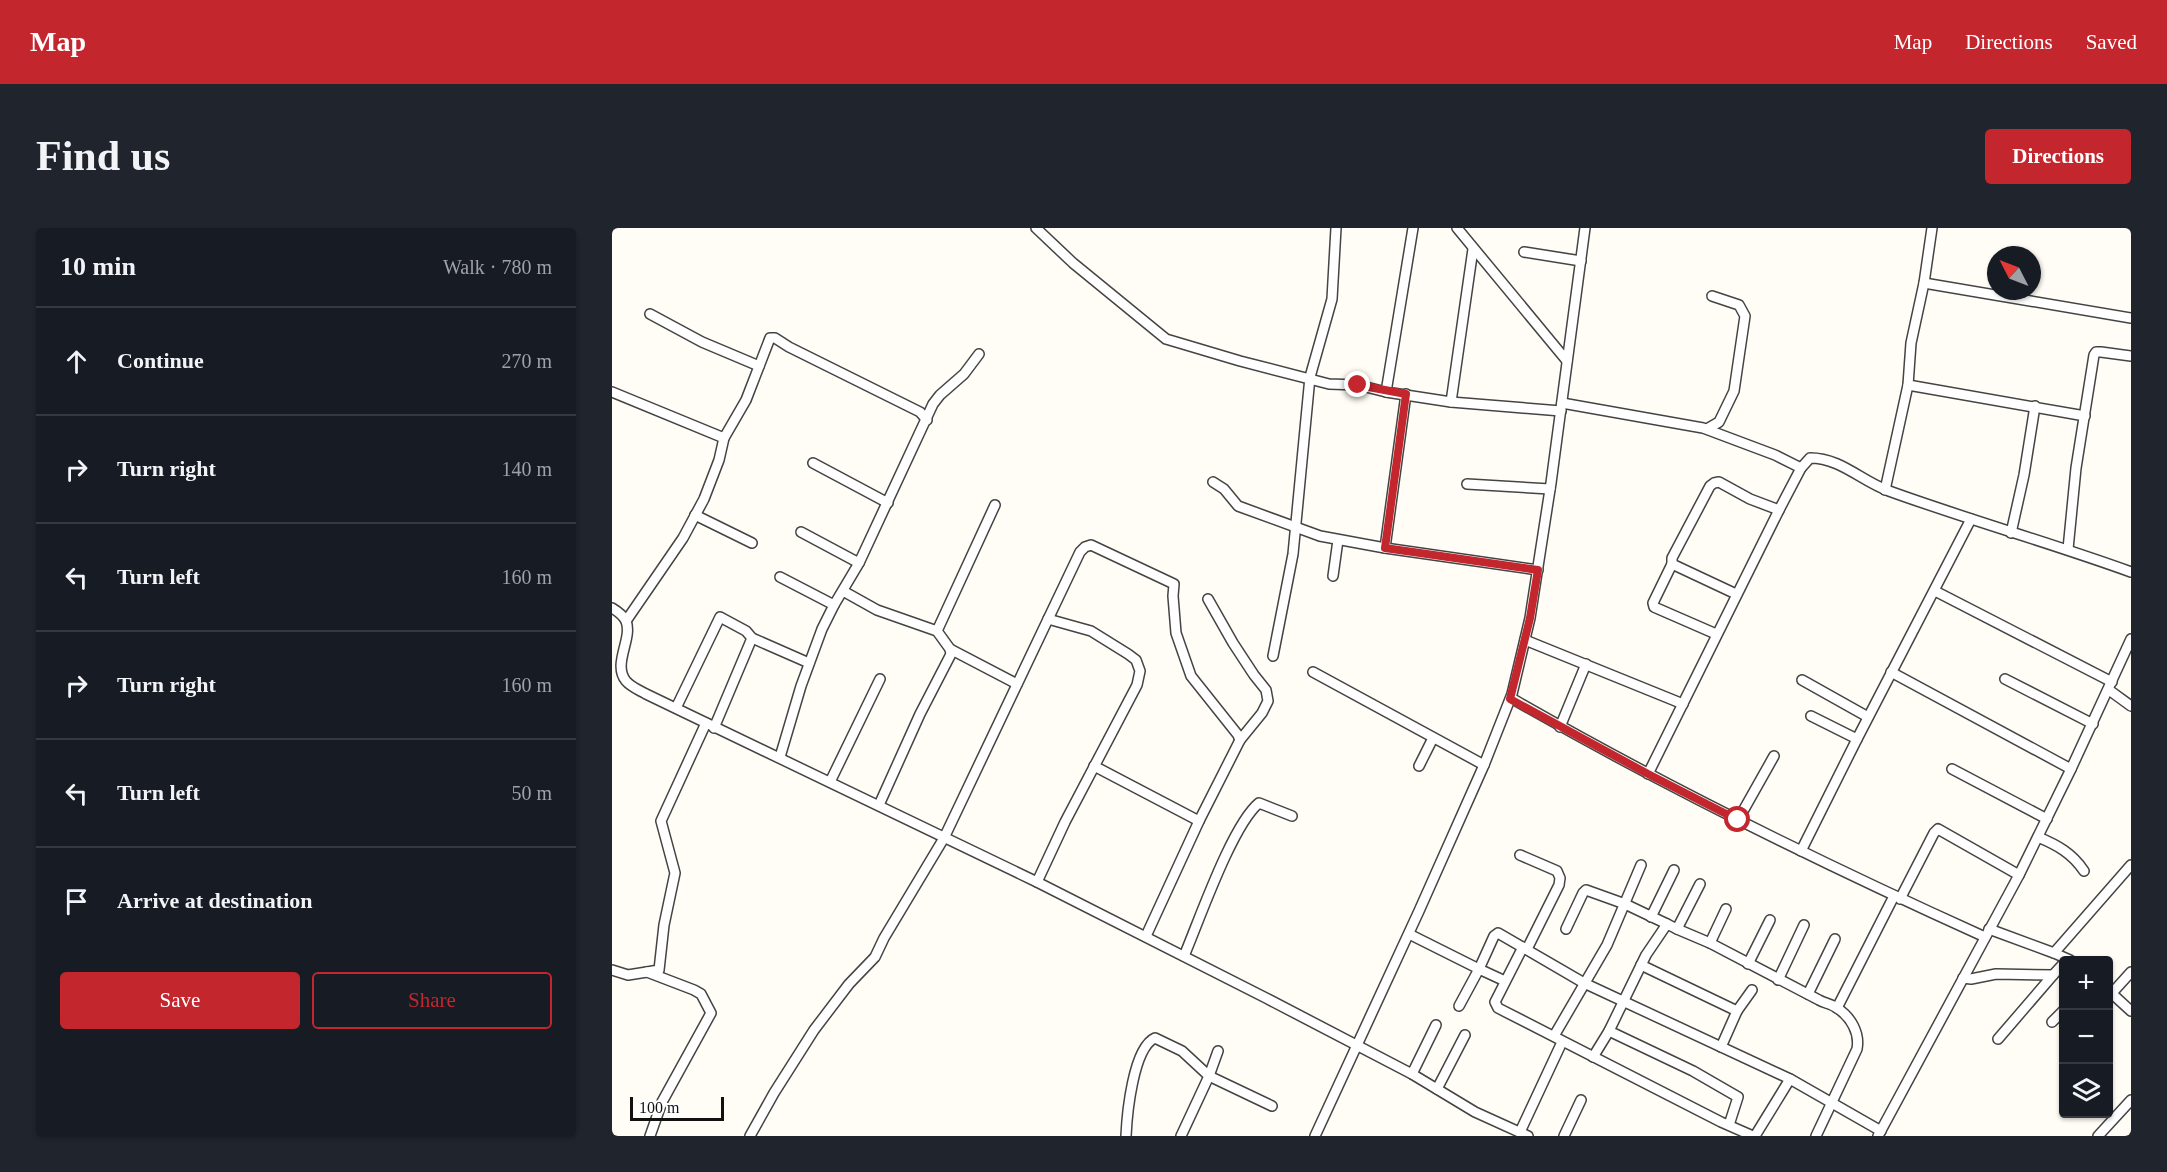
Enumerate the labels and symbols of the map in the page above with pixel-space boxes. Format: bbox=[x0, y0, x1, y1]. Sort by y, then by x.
north arrow bbox=[1987, 246, 2041, 300]
route end bbox=[1344, 371, 1370, 397]
route start bbox=[1724, 806, 1750, 832]
scale bar bbox=[630, 1094, 724, 1122]

